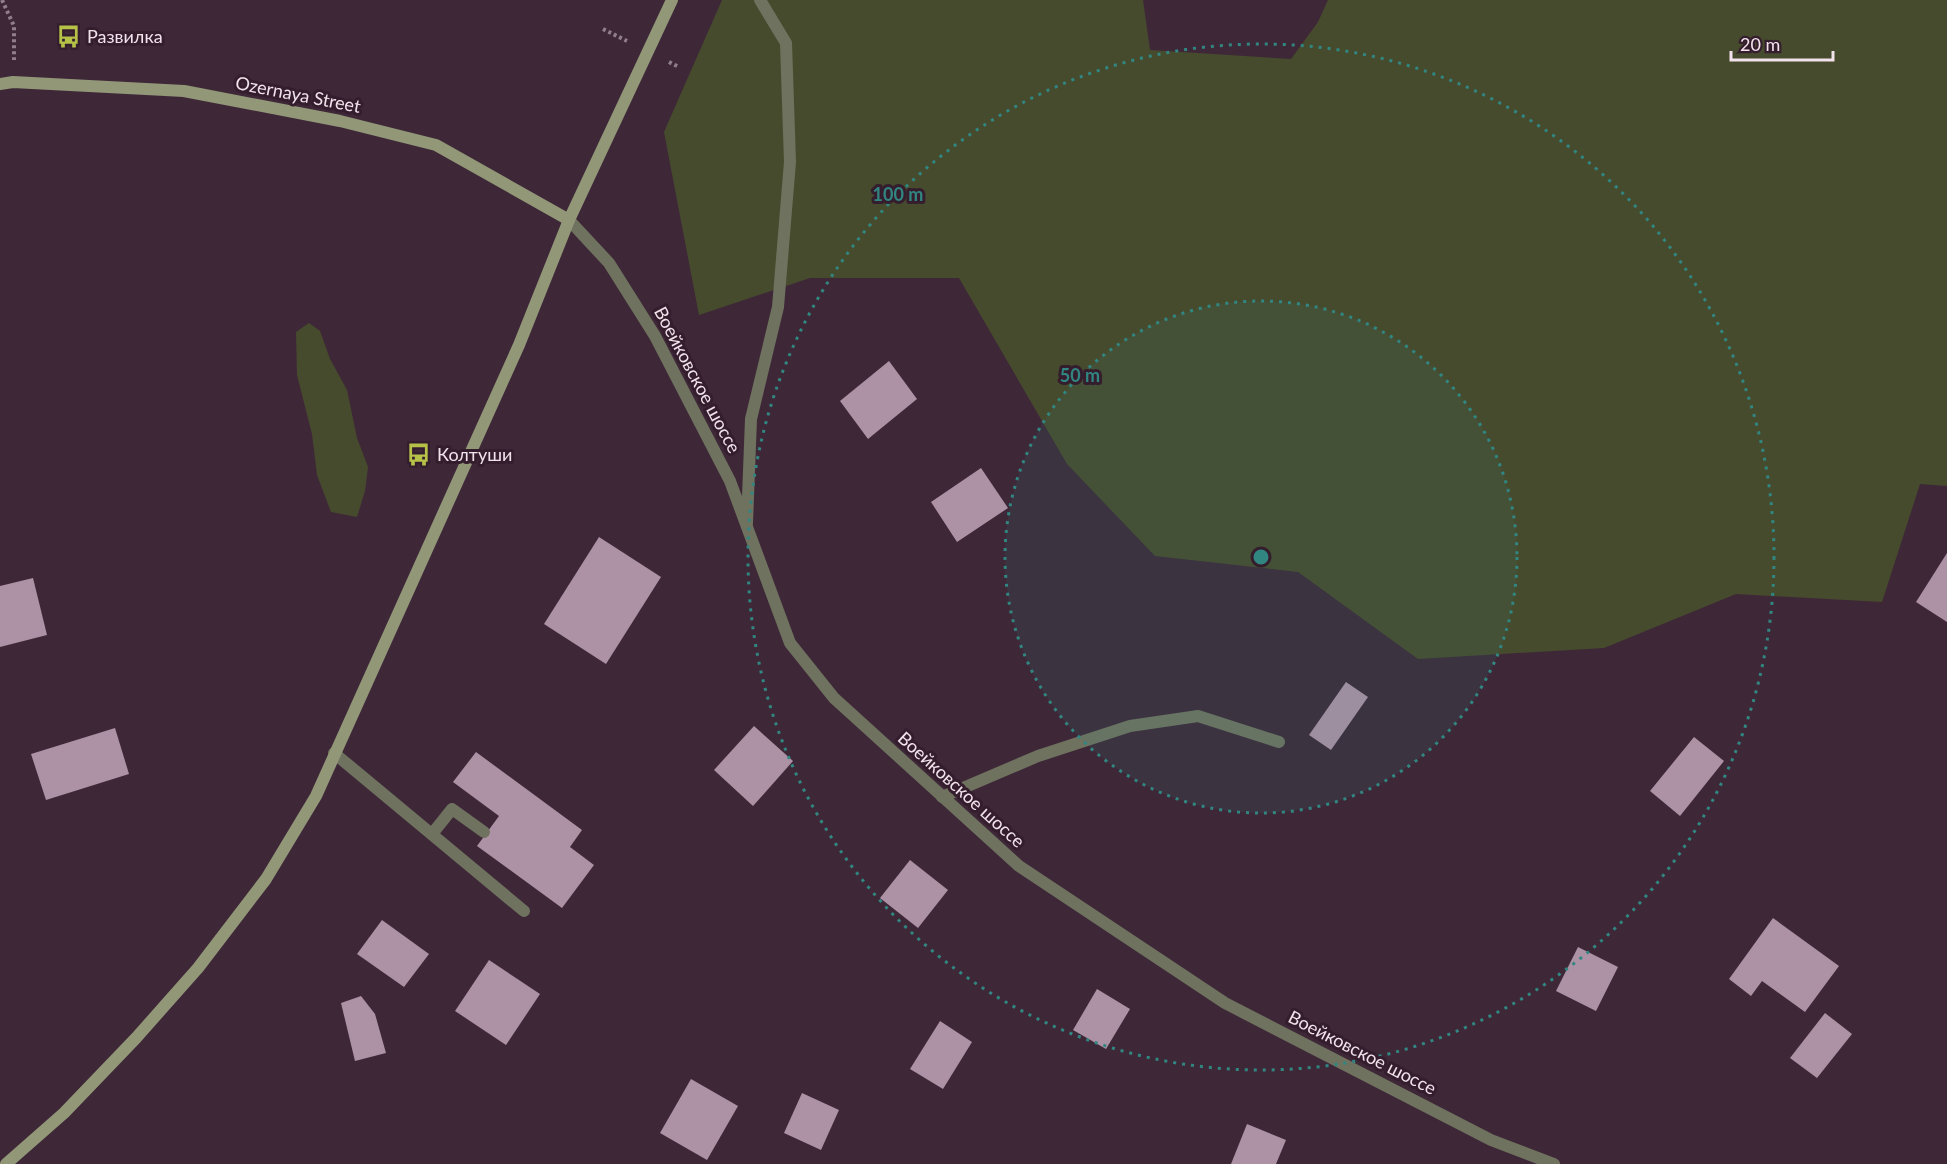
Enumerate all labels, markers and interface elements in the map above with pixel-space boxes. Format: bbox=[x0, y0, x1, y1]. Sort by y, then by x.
bus stop icon: Развилка bbox=[56, 24, 82, 50]
scale bar bbox=[1731, 24, 1833, 62]
place label: Развилка bbox=[87, 25, 163, 47]
text: 20 m bbox=[1740, 33, 1780, 55]
street label: Ozernaya Street bbox=[234, 71, 363, 117]
text: 100 m bbox=[873, 183, 923, 205]
street label: Воейковское шоссе bbox=[650, 302, 746, 457]
text: 50 m bbox=[1060, 364, 1100, 386]
bus stop icon: Колтуши bbox=[406, 442, 432, 468]
place label: Колтуши bbox=[437, 443, 512, 465]
centre of rings bbox=[1251, 547, 1271, 567]
street label: Воейковское шоссе bbox=[894, 727, 1030, 852]
street label: Воейковское шоссе bbox=[1285, 1005, 1440, 1099]

